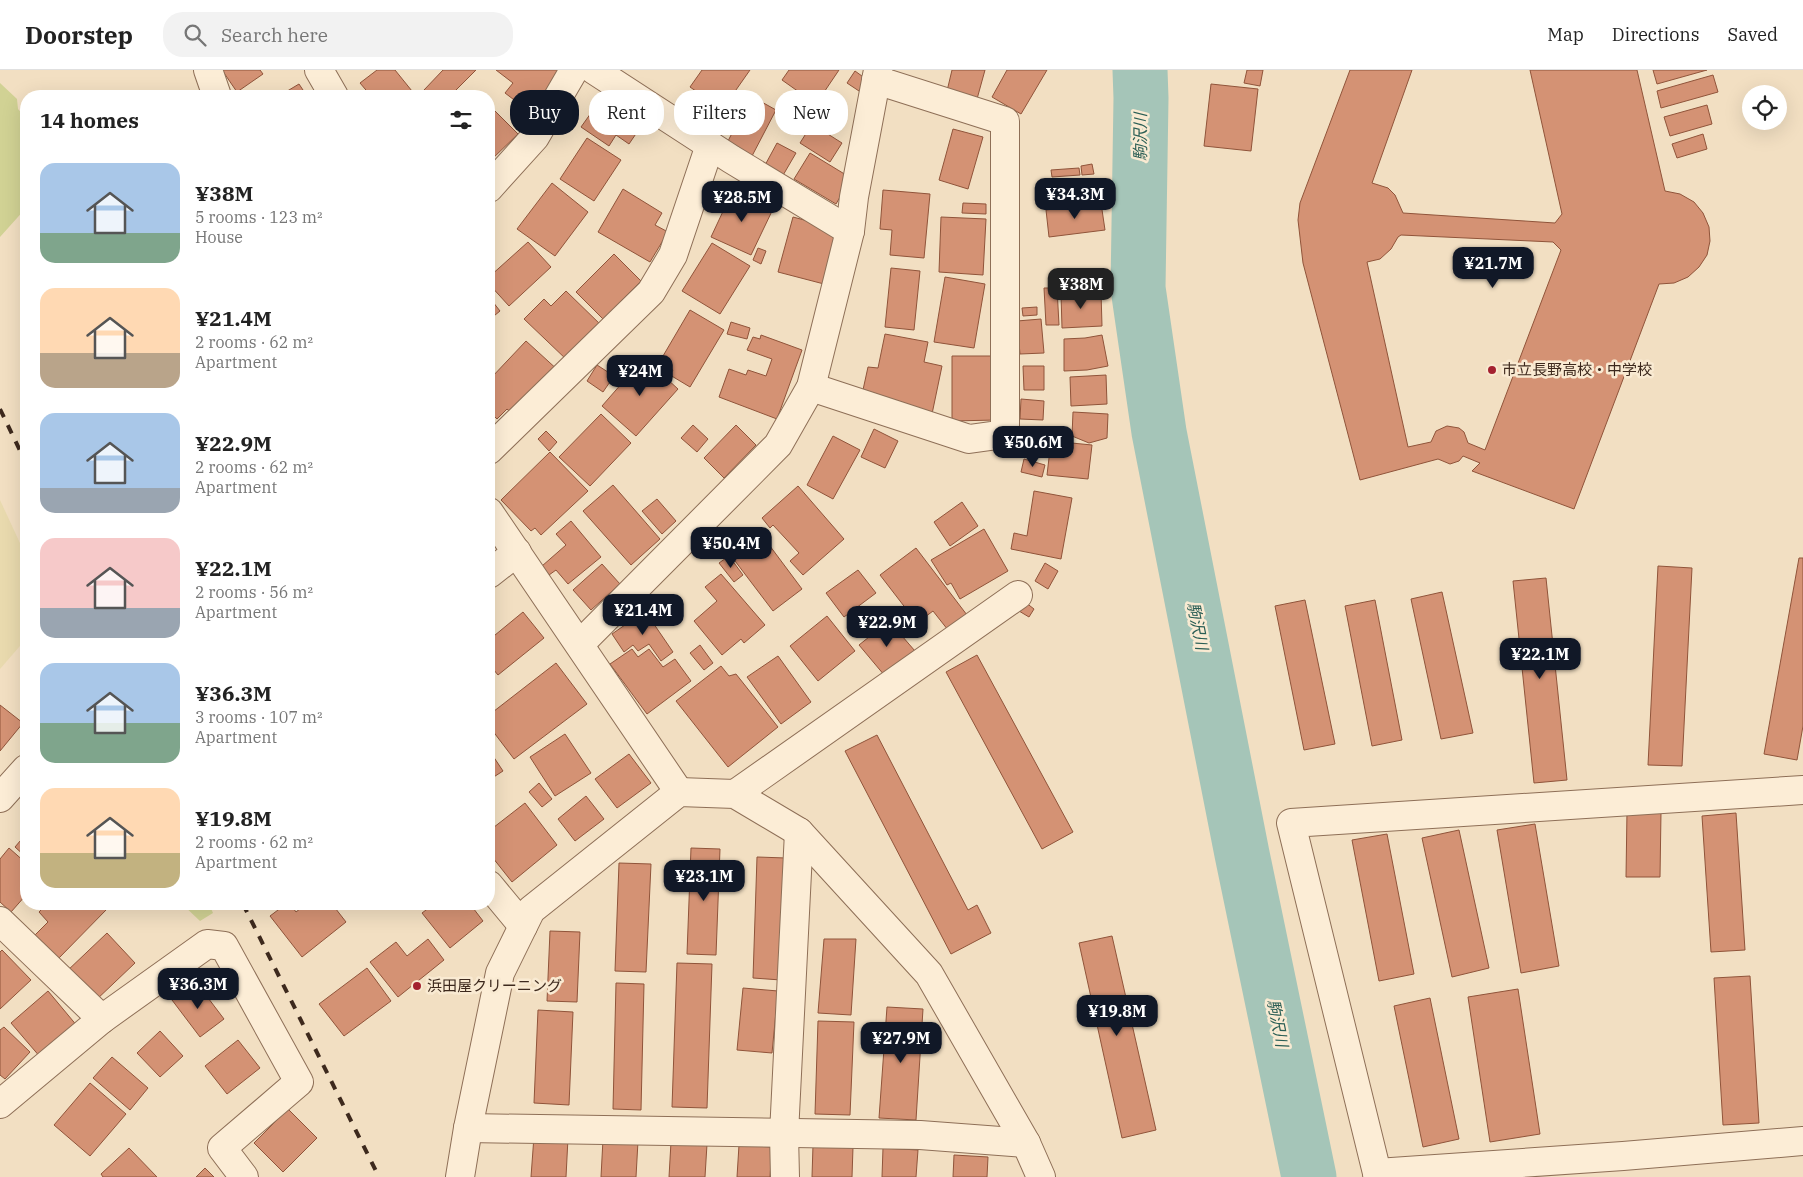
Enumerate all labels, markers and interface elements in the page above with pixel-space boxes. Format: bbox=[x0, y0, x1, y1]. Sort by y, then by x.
search box bbox=[163, 12, 513, 57]
text: Doorstep bbox=[25, 19, 133, 51]
icon: search bbox=[181, 21, 209, 49]
text: Search here bbox=[221, 23, 328, 47]
text: Map bbox=[1547, 23, 1584, 46]
text: Directions bbox=[1612, 23, 1700, 46]
text: Saved bbox=[1728, 23, 1778, 46]
map controls bbox=[1742, 85, 1787, 130]
button: locate bbox=[1742, 85, 1787, 130]
chip: Buy bbox=[510, 90, 579, 135]
chip: Rent bbox=[589, 90, 664, 135]
chip: Filters bbox=[674, 90, 765, 135]
chip: New bbox=[775, 90, 848, 135]
text: 14 homes bbox=[40, 106, 139, 134]
icon: filters bbox=[447, 106, 475, 134]
water label: 駒沢川 bbox=[1130, 111, 1150, 161]
pin: ¥34.3M bbox=[1034, 178, 1116, 220]
text: ¥38M bbox=[195, 179, 253, 207]
pin: ¥28.5M bbox=[701, 180, 783, 223]
icon: home bbox=[80, 183, 140, 243]
text: ¥34.3M bbox=[1046, 184, 1104, 204]
text: ¥28.5M bbox=[713, 187, 771, 207]
text: 5 rooms · 123 m² bbox=[195, 207, 323, 227]
text: House bbox=[195, 227, 243, 247]
pin: ¥21.7M bbox=[1452, 246, 1534, 289]
text: ¥21.7M bbox=[1464, 253, 1522, 273]
pin: ¥38M bbox=[1051, 268, 1111, 310]
text: ¥38M bbox=[1059, 274, 1103, 294]
text: ¥21.4M bbox=[195, 304, 272, 332]
icon: home bbox=[80, 308, 140, 368]
text: 2 rooms · 62 m² bbox=[195, 332, 313, 352]
text: Apartment bbox=[195, 352, 277, 372]
pin: ¥24M bbox=[610, 354, 670, 397]
place label: 市立長野高校・中学校 bbox=[1502, 360, 1652, 379]
text: ¥24M bbox=[618, 361, 662, 381]
marker: 市立長野高校・中学校 bbox=[1486, 364, 1498, 376]
pin: ¥50.6M bbox=[992, 426, 1074, 468]
text: ¥22.9M bbox=[195, 429, 272, 457]
text: ¥50.6M bbox=[1004, 432, 1062, 452]
icon: home bbox=[80, 433, 140, 493]
text: 2 rooms · 62 m² bbox=[195, 457, 313, 477]
text: Apartment bbox=[195, 477, 277, 497]
pin: ¥50.4M bbox=[690, 526, 772, 569]
text: ¥50.4M bbox=[702, 533, 760, 553]
text: ¥22.1M bbox=[195, 554, 272, 582]
icon: home bbox=[80, 558, 140, 618]
text: 2 rooms · 56 m² bbox=[195, 582, 313, 602]
pin: ¥21.4M bbox=[602, 594, 684, 636]
text: ¥21.4M bbox=[614, 600, 672, 620]
water label: 駒沢川 bbox=[1184, 601, 1213, 653]
text: Apartment bbox=[195, 602, 277, 622]
pin: ¥22.9M bbox=[846, 606, 928, 648]
text: ¥22.9M bbox=[858, 612, 916, 632]
pin: ¥22.1M bbox=[1499, 638, 1581, 680]
text: ¥22.1M bbox=[1511, 644, 1569, 664]
text: ¥36.3M bbox=[195, 679, 272, 707]
icon: home bbox=[80, 683, 140, 743]
text: 3 rooms · 107 m² bbox=[195, 707, 323, 727]
text: Apartment bbox=[195, 727, 277, 747]
text: ¥19.8M bbox=[195, 804, 272, 832]
icon: home bbox=[80, 808, 140, 868]
text: 2 rooms · 62 m² bbox=[195, 832, 313, 852]
text: Apartment bbox=[195, 852, 277, 872]
pin: ¥23.1M bbox=[663, 860, 745, 902]
text: ¥23.1M bbox=[675, 866, 733, 886]
pin: ¥36.3M bbox=[157, 968, 239, 1010]
text: ¥36.3M bbox=[169, 974, 227, 994]
place label: 浜田屋クリーニング bbox=[427, 976, 562, 995]
marker: 浜田屋クリーニング bbox=[411, 980, 423, 992]
pin: ¥19.8M bbox=[1076, 994, 1158, 1037]
water label: 駒沢川 bbox=[1264, 998, 1293, 1050]
text: ¥19.8M bbox=[1088, 1001, 1146, 1021]
pin: ¥27.9M bbox=[860, 1022, 942, 1064]
text: ¥27.9M bbox=[872, 1028, 930, 1048]

